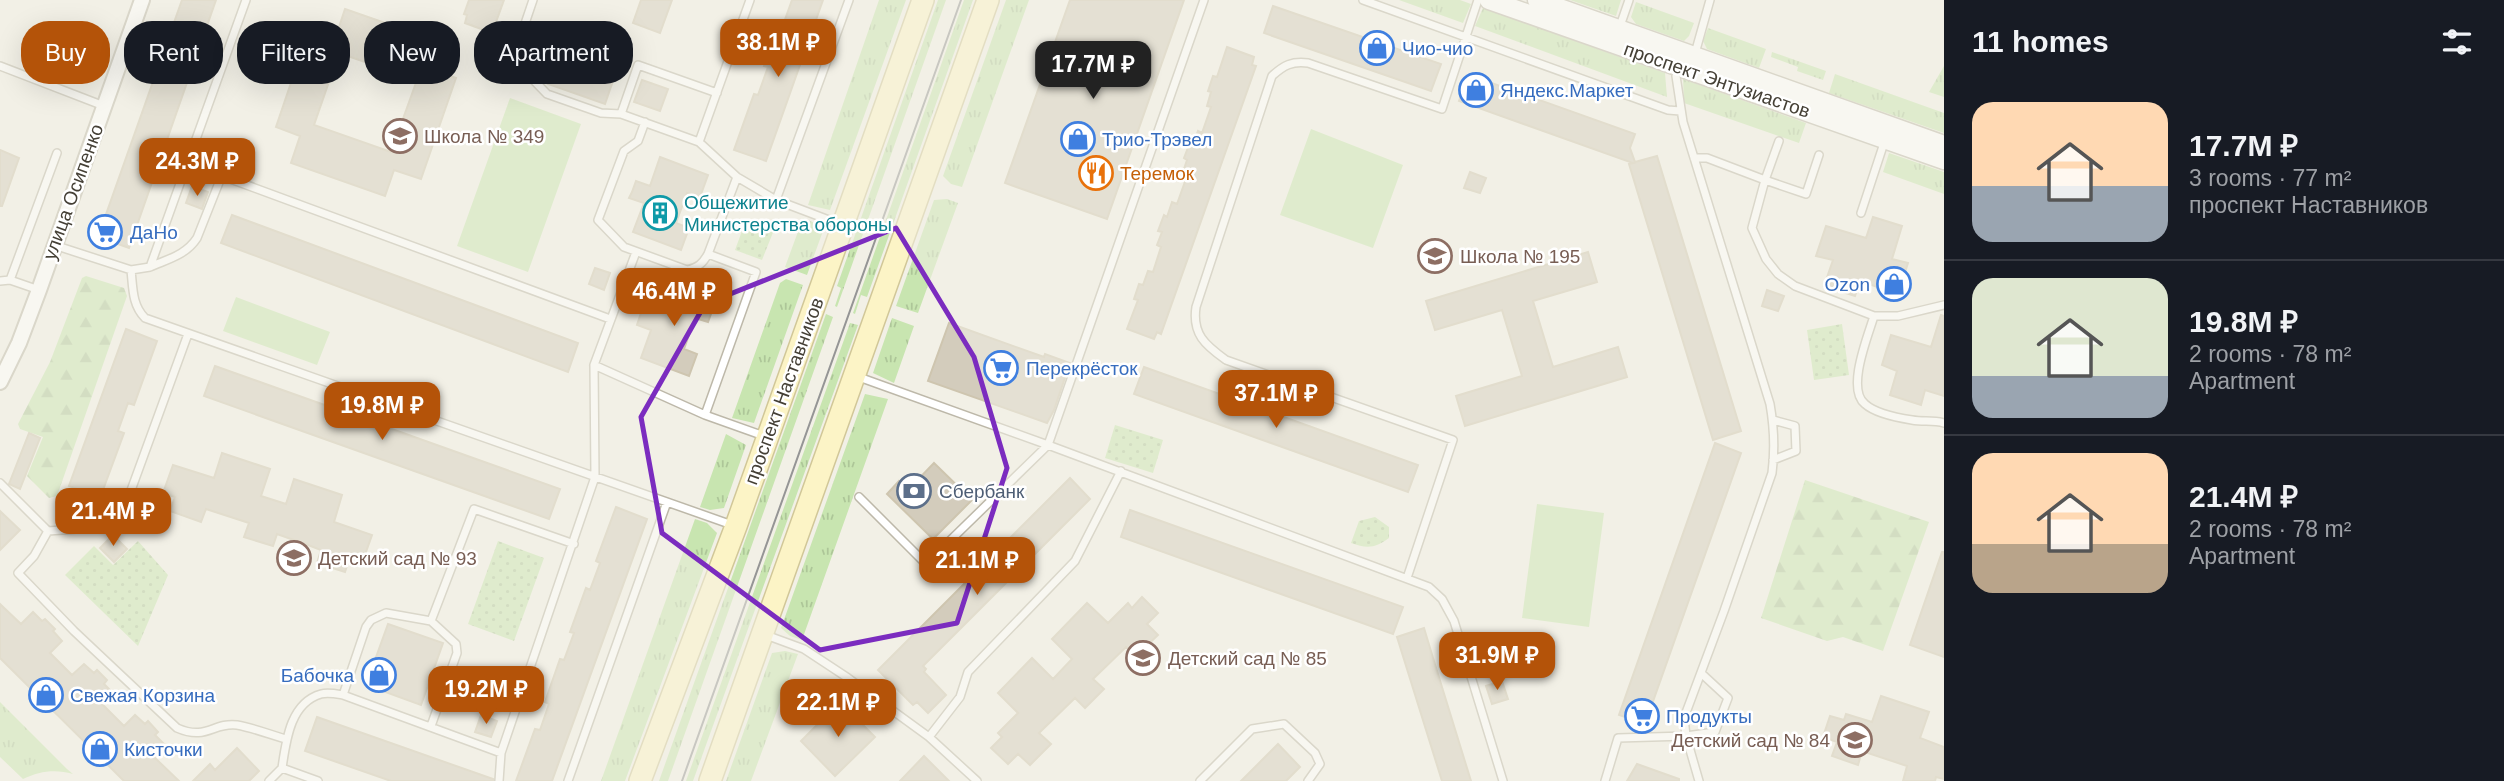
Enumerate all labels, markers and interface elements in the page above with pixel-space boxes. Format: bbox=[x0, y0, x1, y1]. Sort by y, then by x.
pin: 38.1M ₽ bbox=[713, 20, 843, 79]
chip: Buy bbox=[21, 21, 110, 84]
chip: Rent bbox=[124, 21, 223, 84]
chip: Filters bbox=[237, 21, 350, 84]
chip: New bbox=[364, 21, 460, 84]
chip: Apartment bbox=[474, 21, 633, 84]
icon: filters bbox=[2438, 23, 2476, 61]
text: 11 homes bbox=[1972, 25, 2109, 58]
text: 38.1M ₽ bbox=[736, 29, 820, 55]
shop icon: Чио-чио bbox=[1358, 29, 1396, 67]
place label: Чио-чио bbox=[1402, 38, 1473, 59]
street label: проспект Энтузиастов bbox=[1621, 38, 1813, 122]
pin: 17.7M ₽ bbox=[1028, 42, 1158, 101]
text: 17.7M ₽ bbox=[1051, 51, 1135, 77]
shop icon: Яндекс.Маркет bbox=[1457, 71, 1495, 109]
place label: Яндекс.Маркет bbox=[1500, 80, 1634, 101]
school or university icon: Школа № 349 bbox=[381, 117, 419, 155]
shop icon: Трио-Трэвел bbox=[1059, 120, 1097, 158]
street label: улица Осипенко bbox=[39, 121, 107, 263]
place label: Школа № 349 bbox=[424, 126, 544, 147]
place label: Трио-Трэвел bbox=[1102, 129, 1212, 150]
text: 17.7M ₽ bbox=[2189, 129, 2298, 162]
icon: home bbox=[2028, 130, 2112, 214]
pin: 24.3M ₽ bbox=[132, 138, 262, 198]
text: 24.3M ₽ bbox=[155, 148, 239, 174]
restaurant icon: Теремок bbox=[1077, 154, 1115, 192]
place label: Теремок bbox=[1120, 163, 1195, 184]
text: 3 rooms · 77 m² bbox=[2189, 165, 2351, 191]
place label: Общежитие Министерства обороны bbox=[684, 192, 892, 235]
text: проспект Наставников bbox=[2189, 192, 2428, 218]
building icon: Общежитие Министерства обороны bbox=[641, 194, 679, 232]
supermarket icon: ДаНо bbox=[86, 213, 124, 251]
place label: ДаНо bbox=[130, 222, 178, 243]
school or university icon: Школа № 195 bbox=[1416, 237, 1454, 275]
place label: Школа № 195 bbox=[1460, 246, 1580, 267]
shop icon: Ozon bbox=[1875, 265, 1913, 303]
pin: 46.4M ₽ bbox=[609, 268, 739, 328]
place label: Ozon bbox=[1825, 274, 1870, 295]
text: 46.4M ₽ bbox=[632, 278, 716, 304]
street label: проспект Наставников bbox=[740, 295, 828, 487]
text: 19.8M ₽ bbox=[2189, 305, 2298, 338]
icon: home bbox=[2028, 306, 2112, 390]
text: 2 rooms · 78 m² bbox=[2189, 341, 2351, 367]
supermarket icon: Перекрёсток bbox=[982, 349, 1020, 387]
place label: Перекрёсток bbox=[1026, 358, 1138, 379]
text: Apartment bbox=[2189, 368, 2295, 394]
pin: 37.1M ₽ bbox=[1211, 370, 1341, 430]
text: 37.1M ₽ bbox=[1234, 380, 1318, 406]
pin: 19.8M ₽ bbox=[317, 382, 447, 442]
text: 19.8M ₽ bbox=[340, 392, 424, 418]
bank icon: Сбербанк bbox=[895, 472, 933, 510]
text: 21.4M ₽ bbox=[2189, 480, 2298, 513]
place label: Сбербанк bbox=[939, 481, 1025, 502]
icon: home bbox=[2028, 481, 2112, 565]
pin: 21.4M ₽ bbox=[48, 489, 178, 548]
text: 21.4M ₽ bbox=[71, 498, 155, 524]
text: 2 rooms · 78 m² bbox=[2189, 516, 2351, 542]
pin: 21.1M ₽ bbox=[912, 538, 1042, 597]
school or university icon: Детский сад № 93 bbox=[275, 539, 313, 577]
text: Apartment bbox=[2189, 543, 2295, 569]
text: 21.1M ₽ bbox=[935, 547, 1019, 573]
place label: Детский сад № 93 bbox=[318, 548, 477, 569]
pin: 31.9M ₽ bbox=[1432, 632, 1562, 692]
school or university icon: Детский сад № 85 bbox=[1124, 639, 1162, 677]
text: 31.9M ₽ bbox=[1455, 642, 1539, 668]
place label: Детский сад № 85 bbox=[1168, 648, 1327, 669]
shop icon: Бабочка bbox=[360, 656, 398, 694]
place label: Бабочка bbox=[281, 665, 354, 686]
pin: 19.2M ₽ bbox=[421, 666, 551, 726]
shop icon: Свежая Корзина bbox=[27, 676, 65, 714]
text: 19.2M ₽ bbox=[444, 676, 528, 702]
pin: 22.1M ₽ bbox=[773, 680, 903, 739]
place label: Свежая Корзина bbox=[70, 685, 216, 706]
text: 22.1M ₽ bbox=[796, 689, 880, 715]
supermarket icon: Продукты bbox=[1623, 697, 1661, 735]
place label: Продукты bbox=[1666, 706, 1752, 727]
school or university icon: Детский сад № 84 bbox=[1836, 721, 1874, 759]
shop icon: Кисточки bbox=[81, 730, 119, 768]
place label: Детский сад № 84 bbox=[1671, 730, 1830, 751]
place label: Кисточки bbox=[124, 739, 203, 760]

